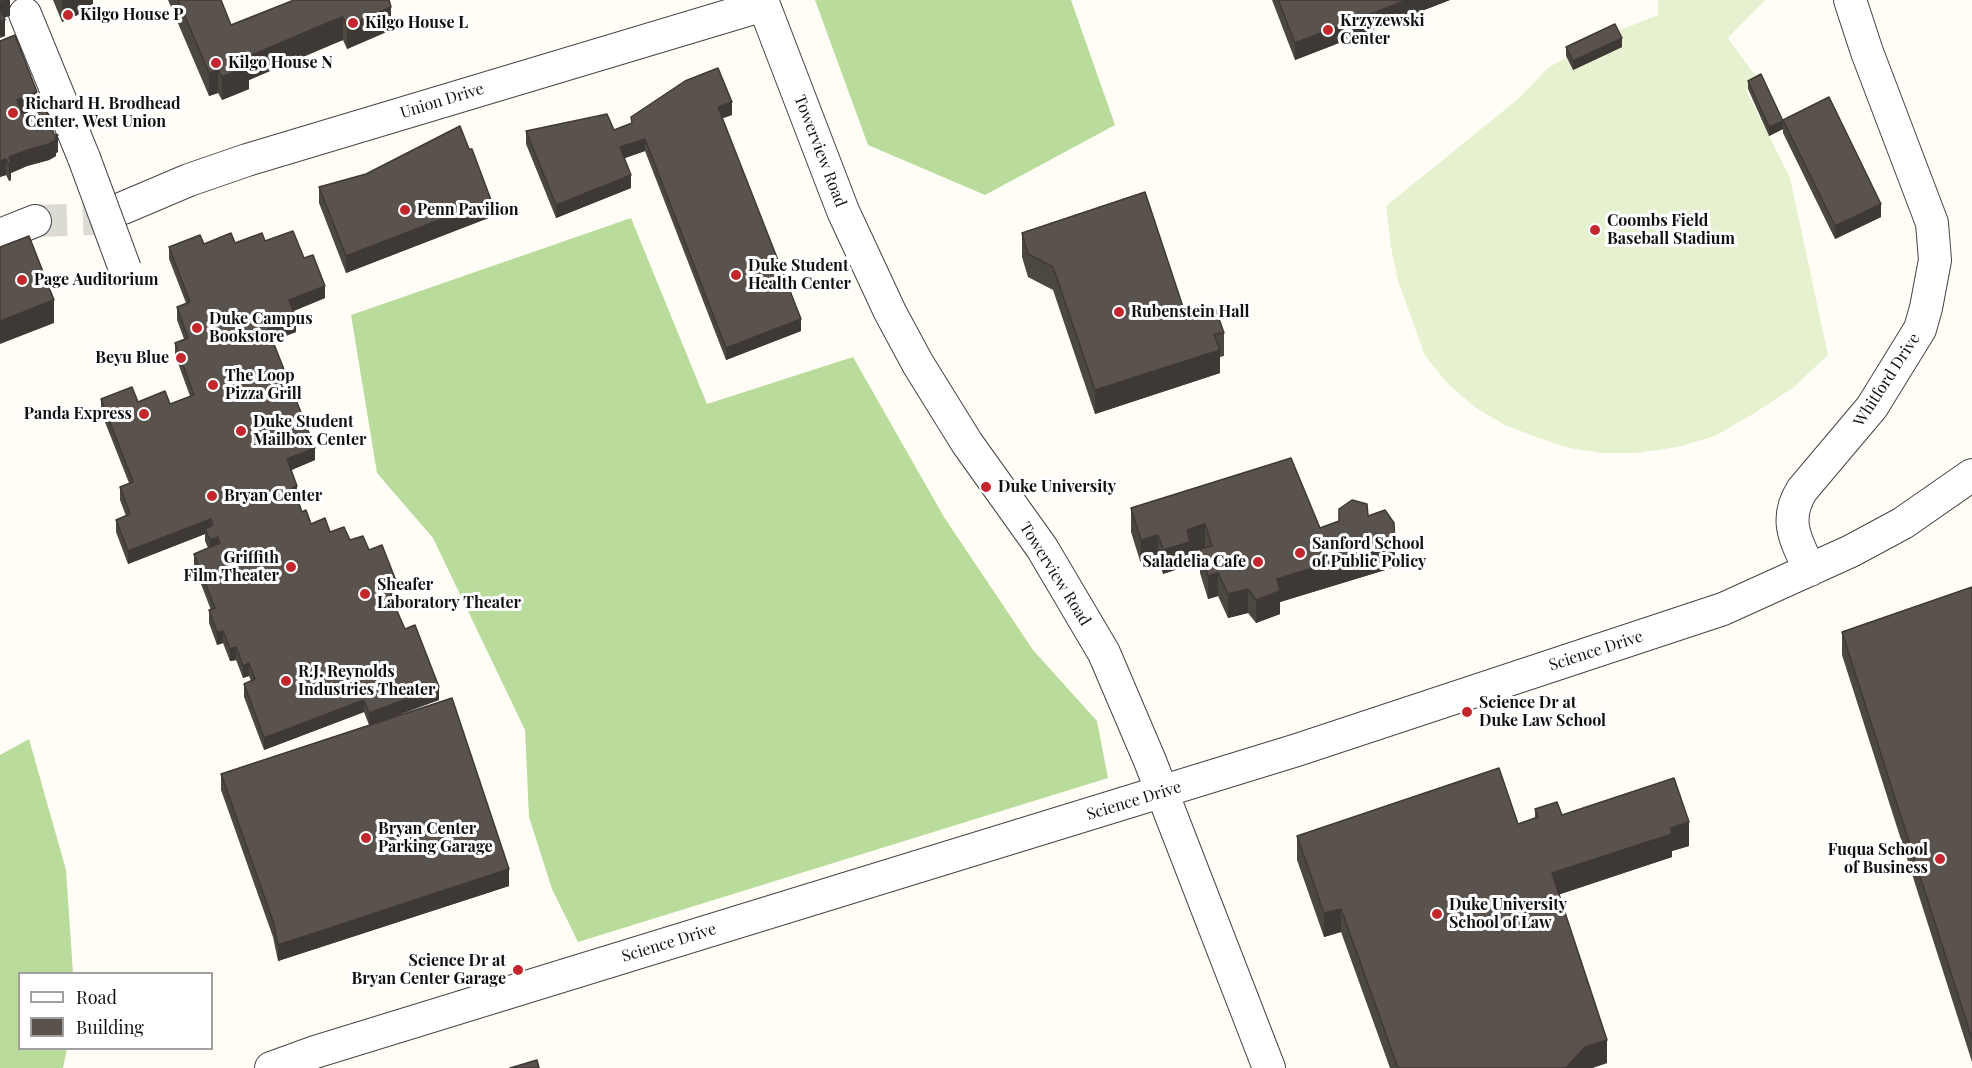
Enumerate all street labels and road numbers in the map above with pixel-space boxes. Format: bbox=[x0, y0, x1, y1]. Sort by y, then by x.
street label: Union Drive bbox=[398, 79, 486, 123]
street label: Towerview Road bbox=[790, 92, 850, 210]
street label: Whitford Drive bbox=[1850, 330, 1924, 430]
street label: Towerview Road bbox=[1015, 519, 1095, 629]
street label: Science Drive bbox=[1547, 627, 1645, 675]
street label: Science Drive bbox=[1084, 778, 1184, 824]
street label: Science Drive bbox=[619, 920, 719, 966]

